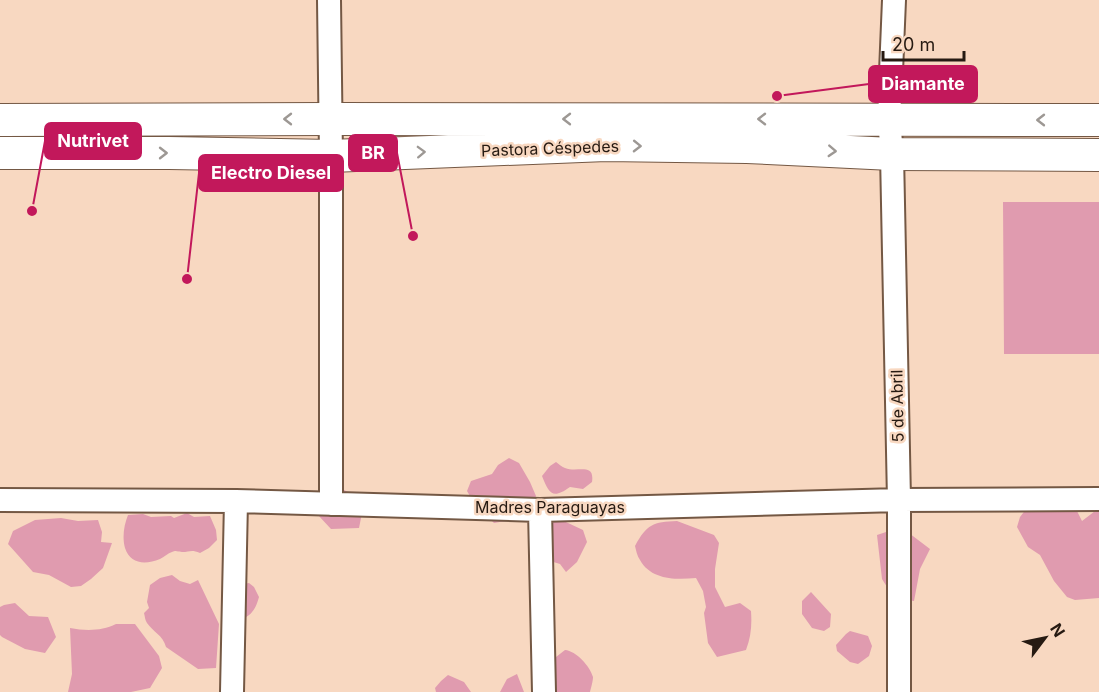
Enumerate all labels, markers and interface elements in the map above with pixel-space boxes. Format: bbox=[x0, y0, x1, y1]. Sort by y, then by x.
scale bar bbox=[883, 24, 964, 62]
text: 20 m bbox=[892, 34, 935, 55]
callout: Diamante bbox=[869, 66, 977, 102]
text: Diamante bbox=[881, 73, 965, 94]
one-way arrow bbox=[283, 113, 292, 125]
one-way arrow bbox=[562, 113, 571, 125]
one-way arrow bbox=[757, 113, 766, 125]
one-way arrow bbox=[1036, 114, 1045, 126]
callout: Nutrivet bbox=[45, 123, 141, 159]
text: Nutrivet bbox=[57, 130, 129, 151]
callout: BR bbox=[349, 135, 397, 171]
street label: Pastora Céspedes bbox=[481, 136, 619, 160]
one-way arrow bbox=[633, 140, 642, 152]
text: BR bbox=[361, 142, 385, 163]
one-way arrow bbox=[828, 145, 837, 158]
one-way arrow bbox=[417, 146, 426, 159]
one-way arrow bbox=[159, 147, 168, 159]
callout: Electro Diesel bbox=[199, 155, 343, 191]
text: Electro Diesel bbox=[211, 162, 331, 183]
street label: 5 de Abril bbox=[886, 369, 908, 443]
street label: Madres Paraguayas bbox=[475, 497, 625, 517]
north arrow bbox=[1015, 608, 1075, 668]
text: N bbox=[1046, 620, 1069, 641]

